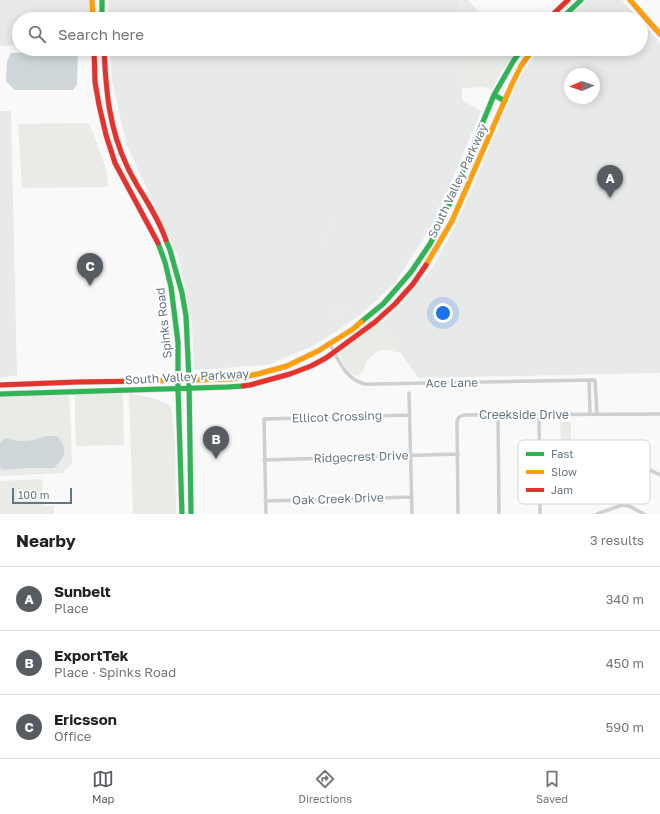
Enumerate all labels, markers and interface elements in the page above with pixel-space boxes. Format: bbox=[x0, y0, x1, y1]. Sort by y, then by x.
search box bbox=[12, 12, 648, 56]
icon: search bbox=[26, 23, 48, 45]
text: Search here bbox=[58, 25, 144, 43]
north arrow bbox=[564, 68, 600, 104]
street label: South Valley Parkway bbox=[424, 121, 491, 240]
pin: A bbox=[597, 165, 623, 198]
pin: C bbox=[77, 253, 103, 286]
street label: Spinks Road bbox=[152, 287, 175, 359]
your location bbox=[433, 303, 453, 323]
street label: South Valley Parkway bbox=[125, 366, 250, 387]
street label: Ace Lane bbox=[426, 375, 478, 390]
street label: Ellicot Crossing bbox=[292, 407, 382, 426]
street label: Creekside Drive bbox=[479, 407, 569, 422]
pin: B bbox=[203, 426, 229, 459]
legend bbox=[518, 440, 650, 504]
street label: Ridgecrest Drive bbox=[313, 447, 409, 466]
text: Fast bbox=[551, 447, 574, 460]
text: Slow bbox=[551, 465, 577, 478]
text: Jam bbox=[551, 483, 573, 496]
scale bar bbox=[12, 486, 72, 505]
text: 100 m bbox=[18, 488, 49, 501]
street label: Oak Creek Drive bbox=[292, 489, 384, 508]
text: Nearby bbox=[16, 530, 76, 551]
text: 3 results bbox=[590, 532, 644, 548]
text: Sunbelt bbox=[54, 582, 111, 600]
text: A bbox=[24, 591, 34, 607]
text: 340 m bbox=[606, 591, 644, 607]
text: Place bbox=[54, 600, 89, 616]
text: ExportTek bbox=[54, 646, 129, 664]
text: B bbox=[24, 655, 34, 671]
text: 450 m bbox=[606, 655, 644, 671]
text: Place · Spinks Road bbox=[54, 664, 176, 680]
text: Ericsson bbox=[54, 710, 117, 728]
text: C bbox=[24, 719, 34, 735]
text: 590 m bbox=[606, 719, 644, 735]
text: Office bbox=[54, 728, 91, 744]
tab: Map bbox=[92, 768, 114, 805]
tab: Directions bbox=[298, 768, 352, 805]
tab: Saved bbox=[536, 768, 568, 805]

